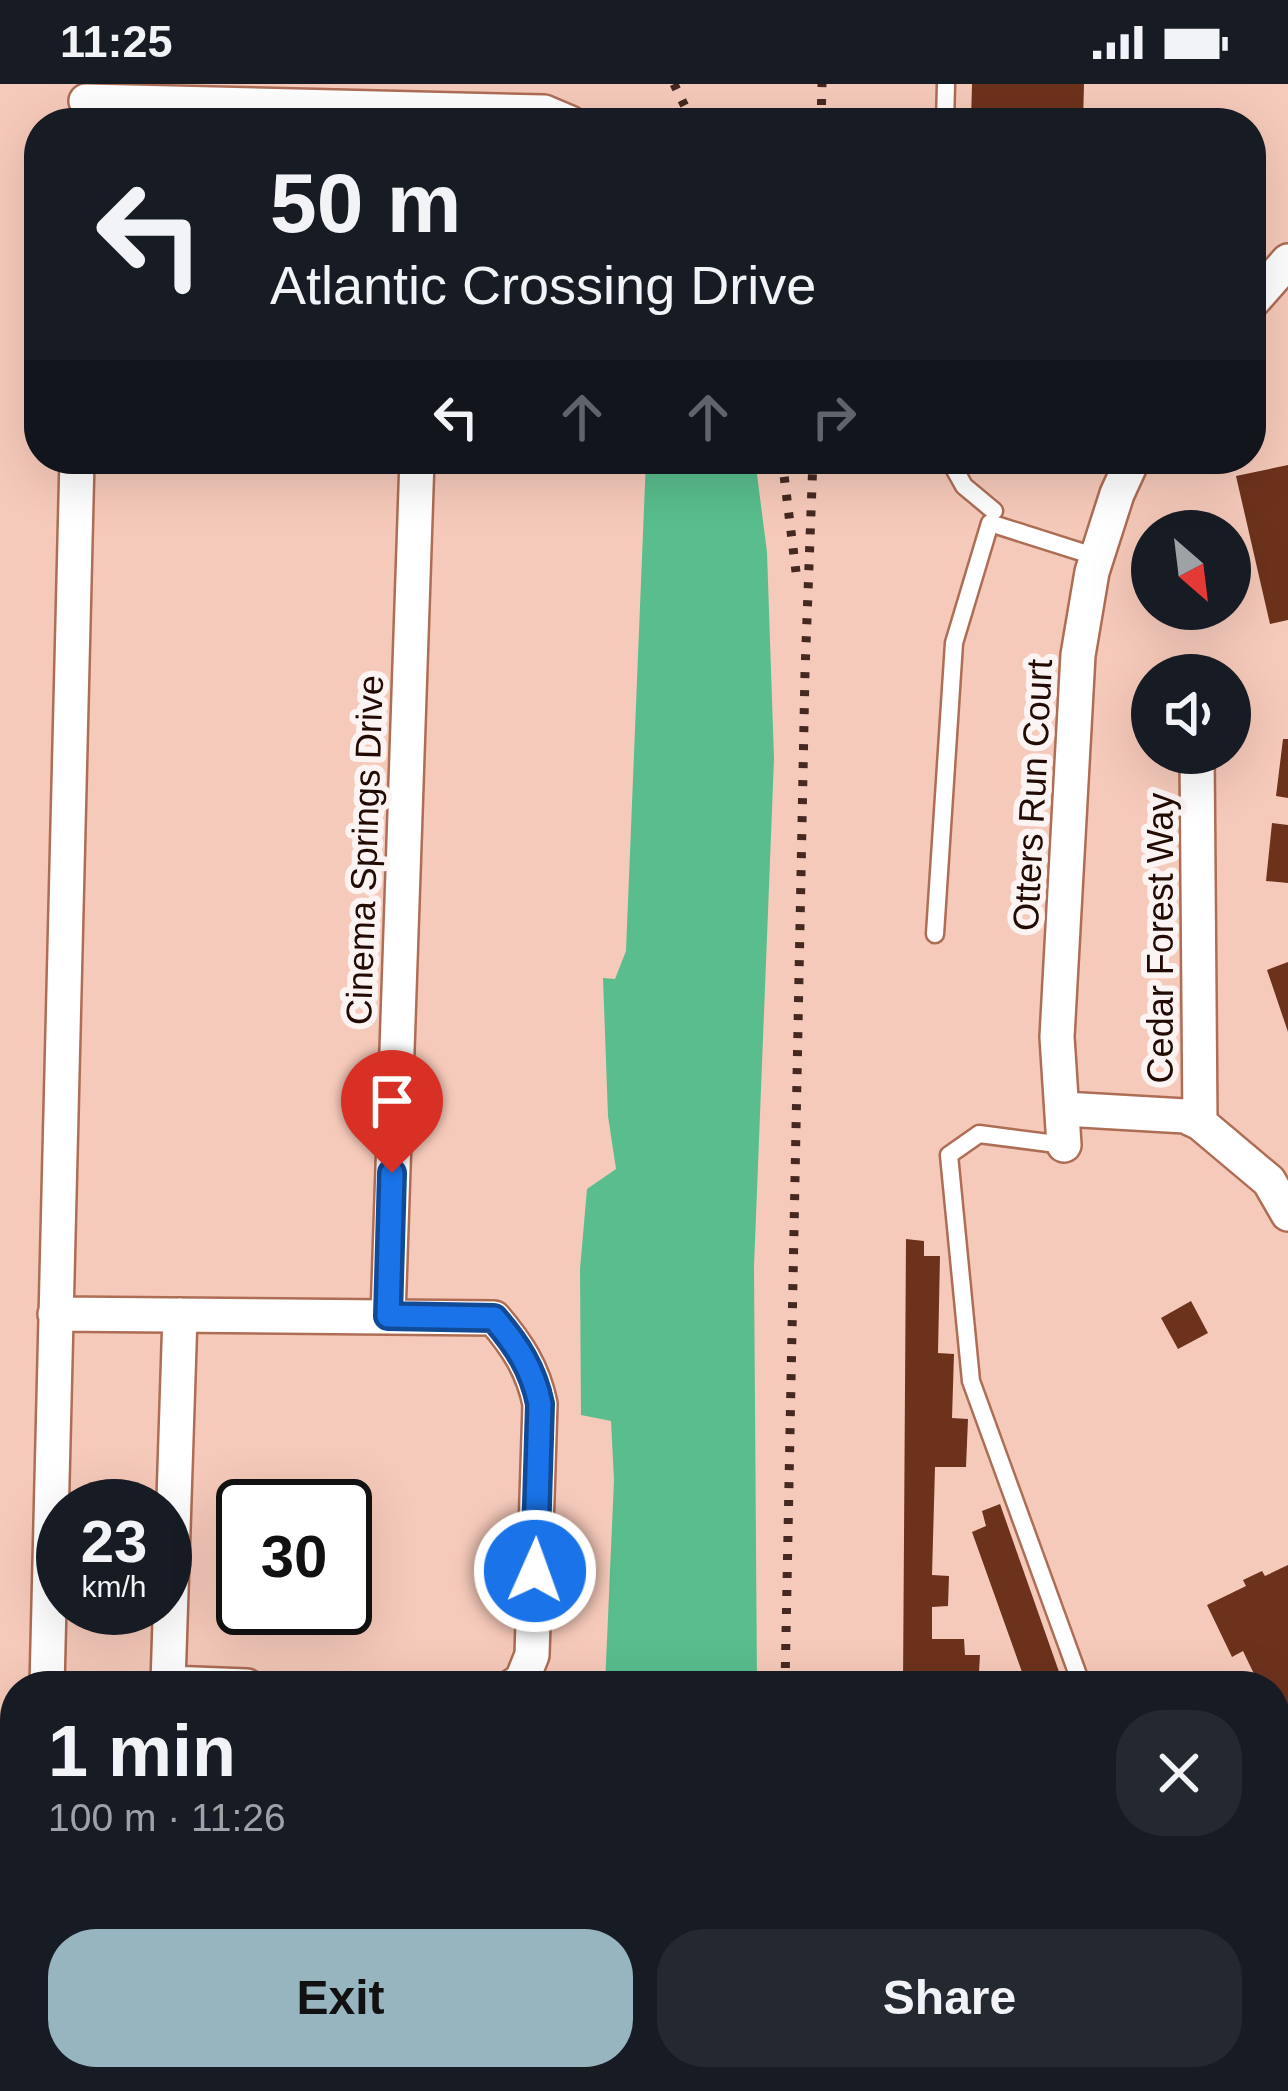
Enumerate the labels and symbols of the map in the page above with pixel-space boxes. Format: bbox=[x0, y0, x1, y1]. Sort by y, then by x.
north arrow bbox=[1131, 510, 1251, 630]
street label: Otters Run Court bbox=[1005, 658, 1060, 932]
street label: Cinema Springs Drive bbox=[338, 674, 391, 1026]
street label: Cedar Forest Way bbox=[1140, 793, 1181, 1083]
pin bbox=[341, 1050, 443, 1173]
speed limit sign: 30 bbox=[216, 1479, 372, 1635]
position arrow bbox=[472, 1508, 598, 1634]

